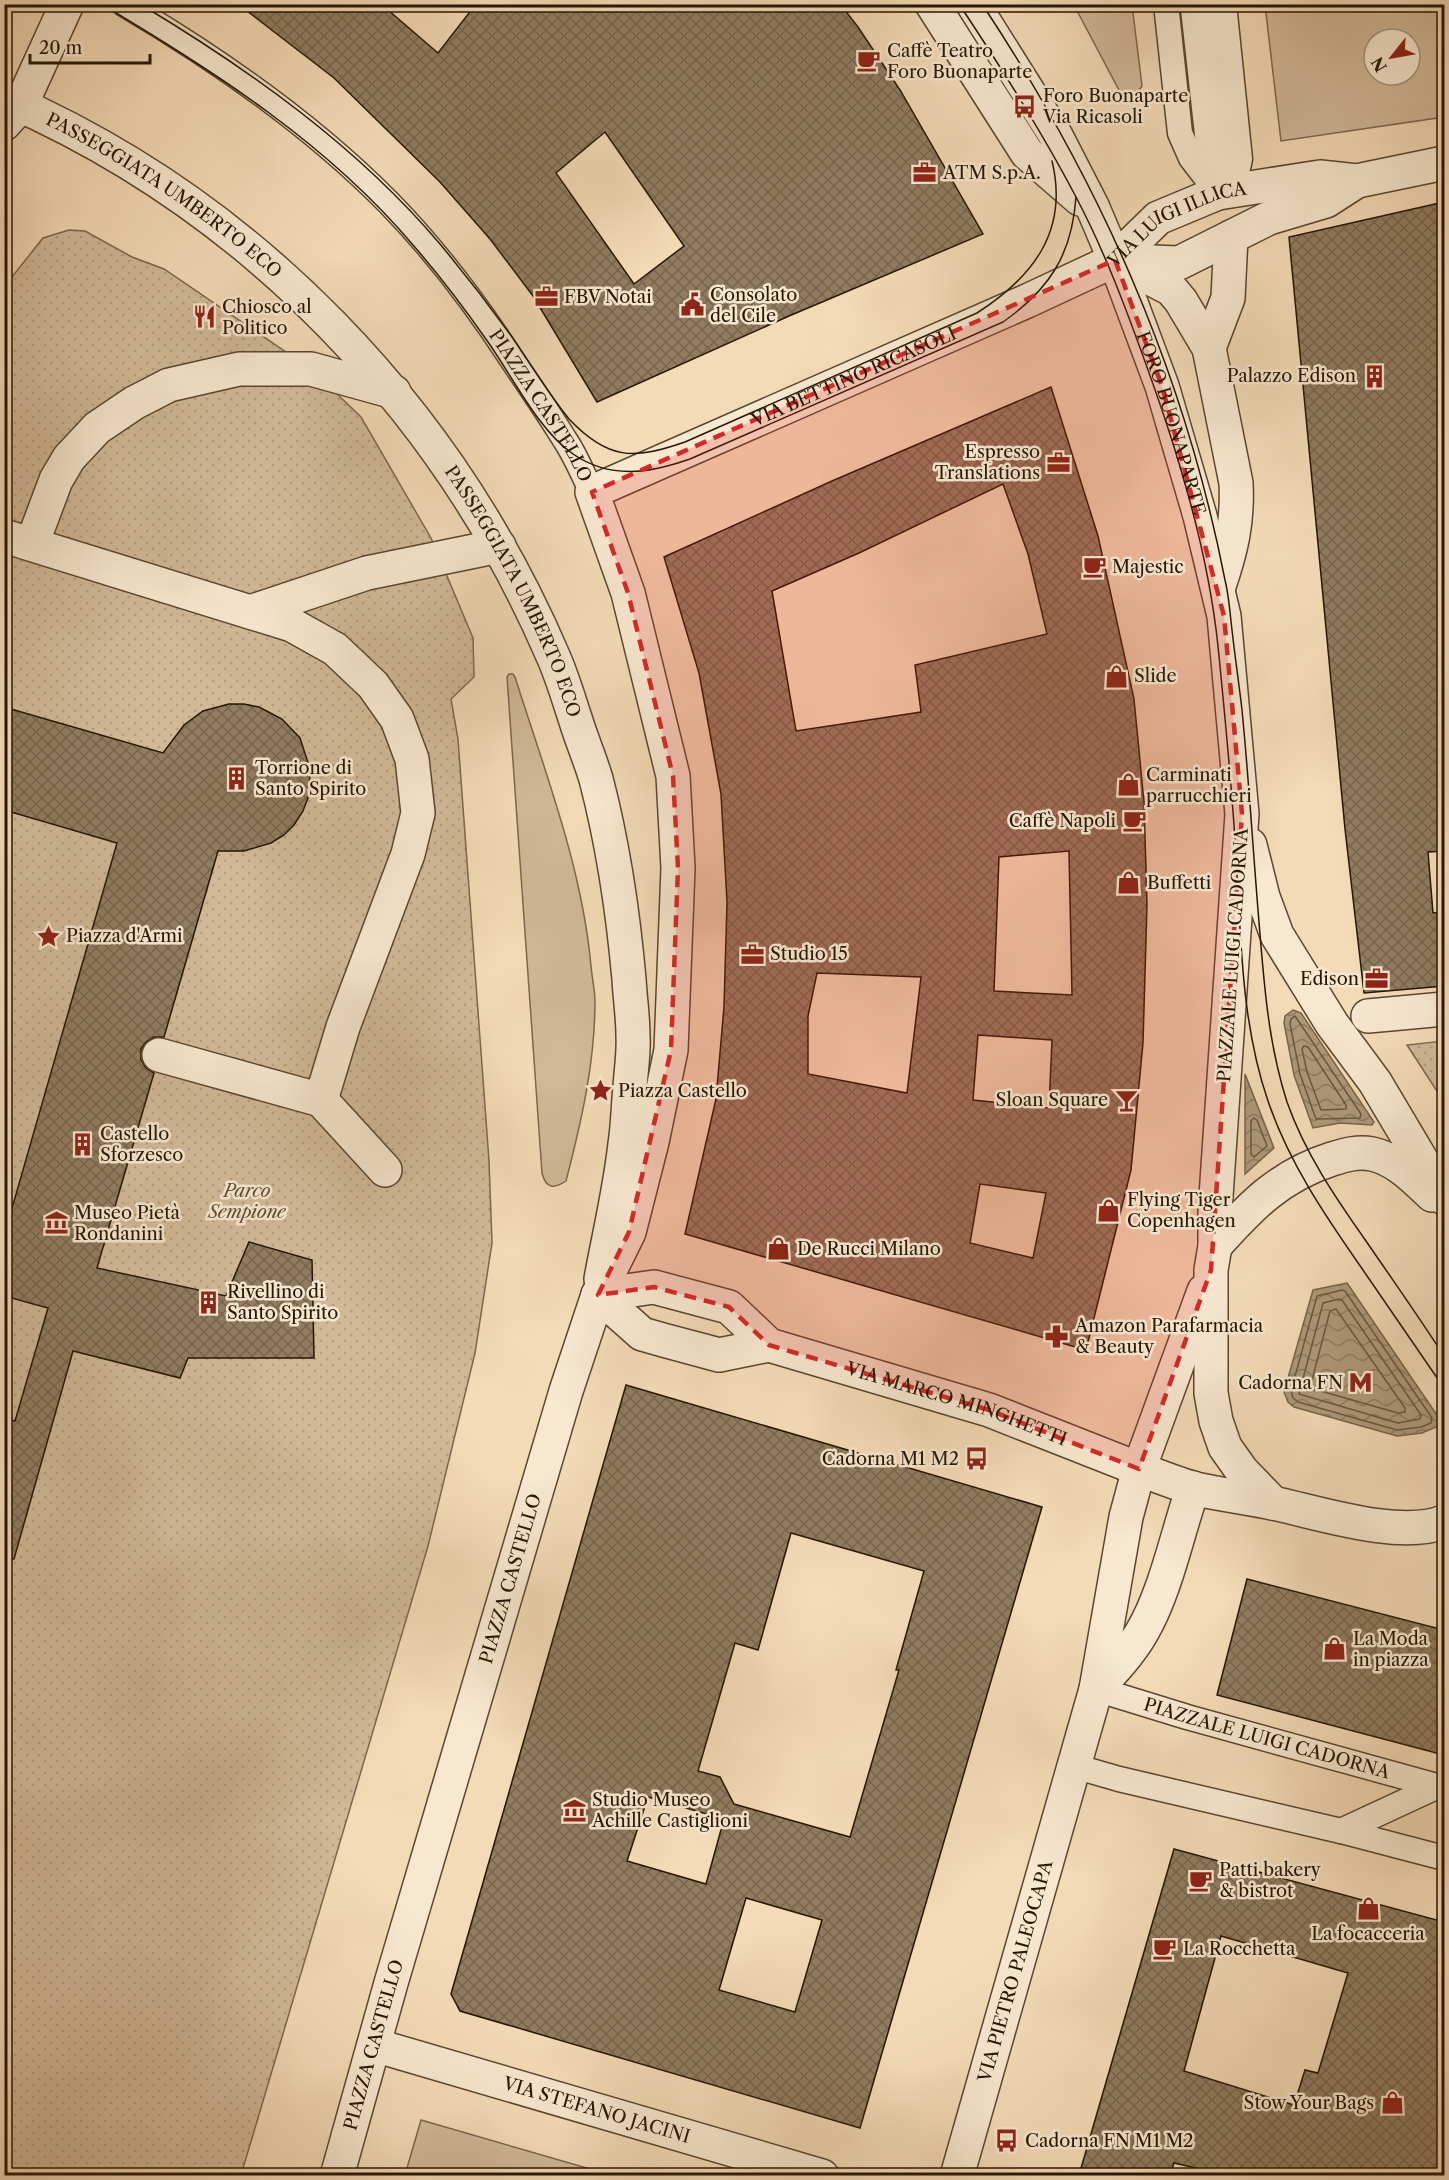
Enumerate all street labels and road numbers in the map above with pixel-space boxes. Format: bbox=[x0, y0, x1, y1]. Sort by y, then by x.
street label: PASSEGGIATA UMBERTO ECO bbox=[43, 108, 286, 283]
street label: VIA LUIGI ILLICA bbox=[1102, 178, 1249, 273]
street label: VIA BETTINO RICASOLI bbox=[747, 322, 960, 432]
street label: PIAZZA CASTELLO bbox=[484, 325, 596, 486]
street label: FORO BUONAPARTE bbox=[1132, 328, 1210, 518]
street label: PASSEGGIATA UMBERTO ECO bbox=[440, 461, 585, 720]
street label: PIAZZALE LUIGI CADORNA bbox=[1213, 827, 1253, 1083]
street label: VIA MARCO MINGHETTI bbox=[843, 1357, 1070, 1451]
street label: PIAZZA CASTELLO bbox=[475, 1491, 546, 1666]
street label: PIAZZALE LUIGI CADORNA bbox=[1141, 1693, 1393, 1784]
street label: VIA PIETRO PALEOCAPA bbox=[973, 1857, 1058, 2085]
street label: PIAZZA CASTELLO bbox=[339, 1957, 408, 2133]
street label: VIA STEFANO JACINI bbox=[500, 2072, 693, 2148]

